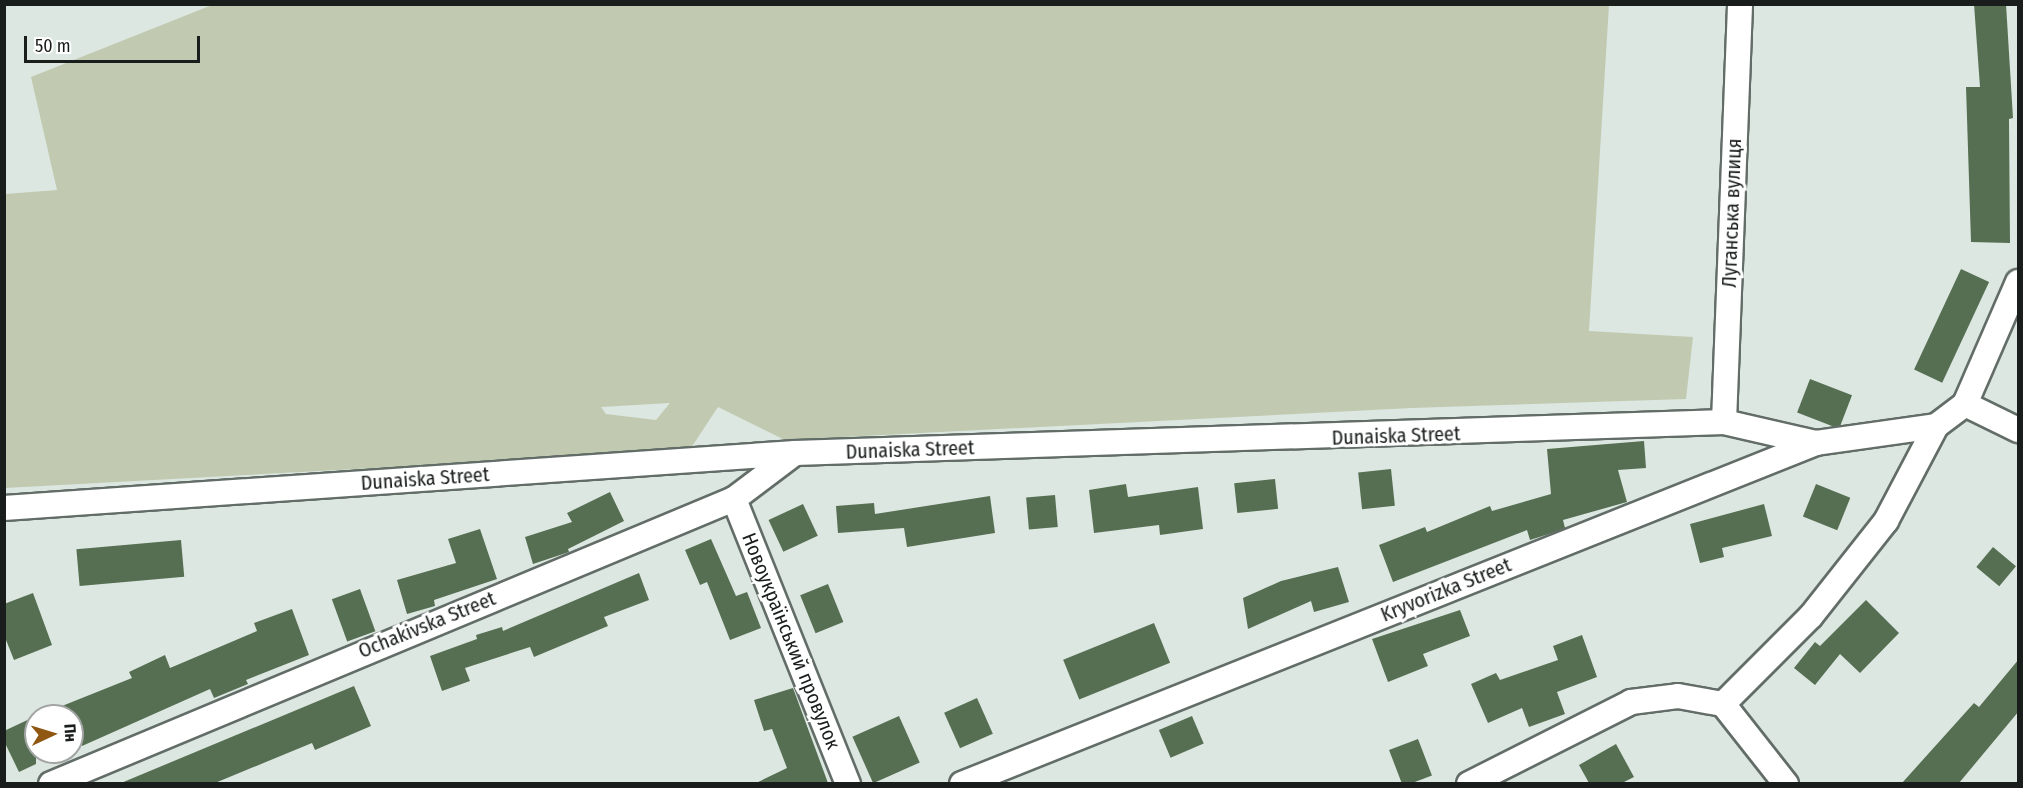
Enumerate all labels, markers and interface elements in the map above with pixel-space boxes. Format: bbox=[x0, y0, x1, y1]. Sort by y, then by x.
scale bar bbox=[27, 24, 202, 62]
text: 50 m bbox=[35, 35, 71, 57]
street label: Луганська вулиця bbox=[1717, 138, 1747, 288]
street label: Dunaiska Street bbox=[1331, 422, 1461, 450]
street label: Dunaiska Street bbox=[845, 436, 975, 464]
street label: Dunaiska Street bbox=[360, 463, 490, 495]
street label: Новоукраїнський провулок bbox=[737, 529, 845, 753]
street label: Kryvorizka Street bbox=[1377, 553, 1515, 627]
street label: Ochakivska Street bbox=[355, 587, 499, 663]
north arrow bbox=[24, 704, 84, 764]
text: Пн bbox=[60, 723, 81, 743]

